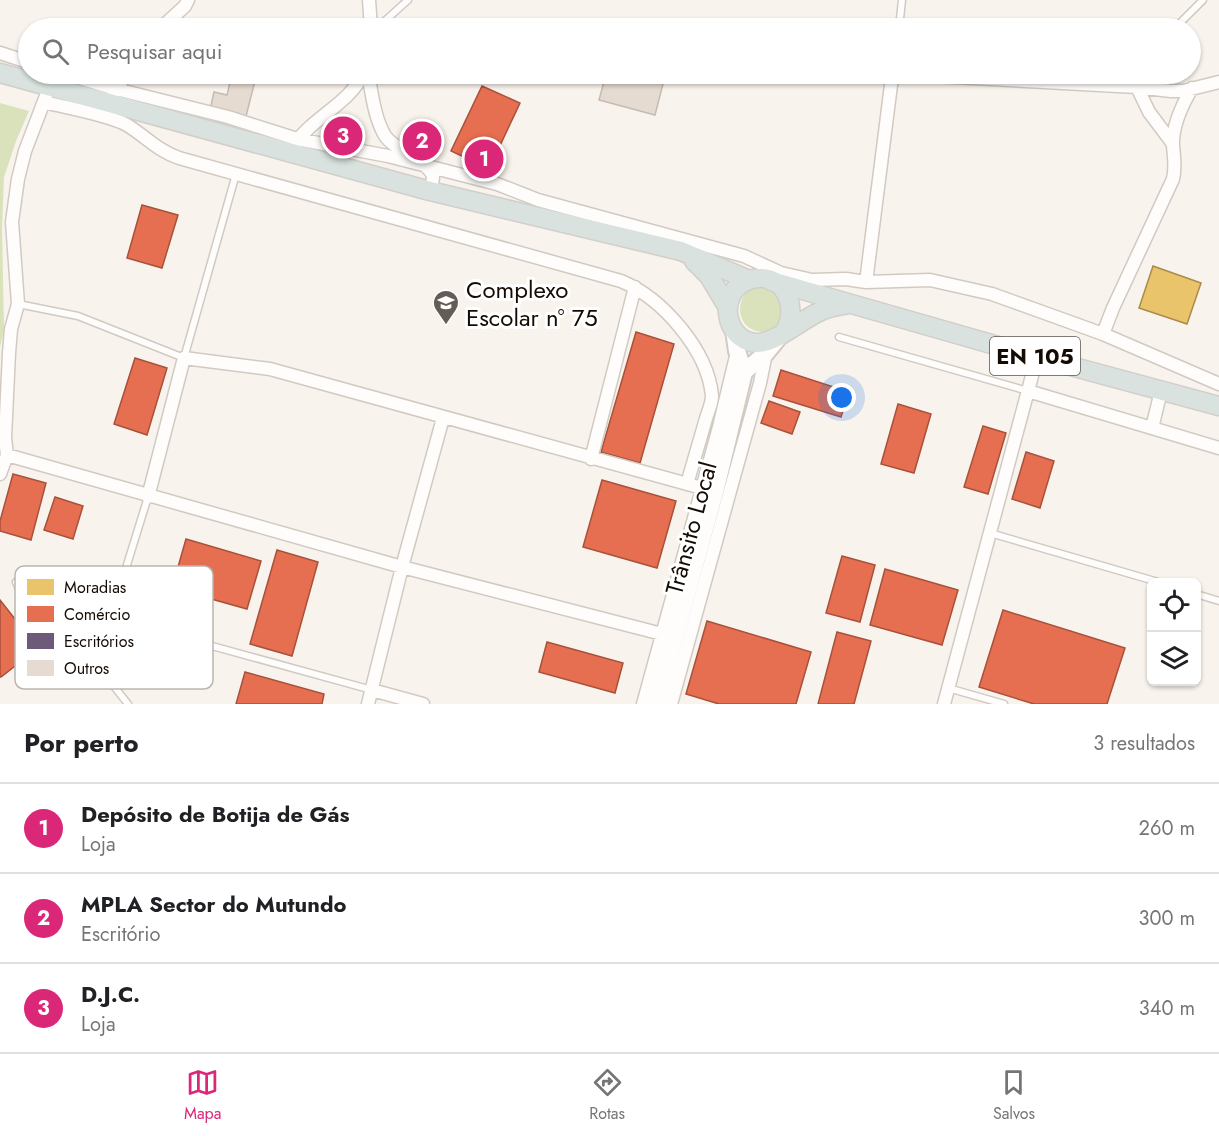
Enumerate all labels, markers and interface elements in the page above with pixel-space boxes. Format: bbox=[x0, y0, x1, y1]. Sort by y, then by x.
search box bbox=[18, 18, 1201, 84]
icon: search bbox=[39, 35, 72, 68]
text: Pesquisar aqui bbox=[87, 35, 222, 67]
pin: 3 bbox=[324, 114, 362, 158]
pin: 2 bbox=[402, 118, 442, 164]
pin: 1 bbox=[464, 136, 504, 182]
place label: Complexo Escolar nº 75 bbox=[466, 272, 598, 335]
school or university icon: Complexo Escolar nº 75 bbox=[431, 288, 461, 326]
road number: EN 105 bbox=[990, 337, 1080, 375]
your location bbox=[827, 383, 856, 412]
street label: Trânsito Local bbox=[656, 458, 726, 598]
legend bbox=[15, 566, 213, 689]
text: Moradias bbox=[64, 576, 126, 599]
map controls bbox=[1147, 578, 1201, 686]
button: locate bbox=[1147, 578, 1201, 632]
text: Comércio bbox=[64, 603, 130, 626]
text: Escritórios bbox=[64, 630, 134, 653]
button: layers bbox=[1147, 632, 1201, 686]
text: Outros bbox=[64, 657, 109, 680]
text: Por perto bbox=[24, 724, 138, 762]
text: 3 resultados bbox=[1093, 729, 1195, 758]
text: Depósito de Botija de Gás bbox=[81, 798, 350, 830]
text: 1 bbox=[38, 814, 49, 843]
text: 260 m bbox=[1139, 814, 1195, 843]
text: Loja bbox=[81, 830, 116, 859]
text: MPLA Sector do Mutundo bbox=[81, 888, 346, 920]
text: 2 bbox=[37, 904, 50, 933]
text: 300 m bbox=[1138, 904, 1195, 933]
text: Escritório bbox=[81, 920, 160, 949]
text: D.J.C. bbox=[81, 978, 140, 1010]
text: 3 bbox=[37, 994, 50, 1023]
text: 340 m bbox=[1139, 994, 1195, 1023]
text: Loja bbox=[81, 1010, 116, 1039]
tab: Mapa bbox=[184, 1066, 221, 1125]
tab: Rotas bbox=[589, 1066, 625, 1125]
tab: Salvos bbox=[993, 1066, 1035, 1125]

